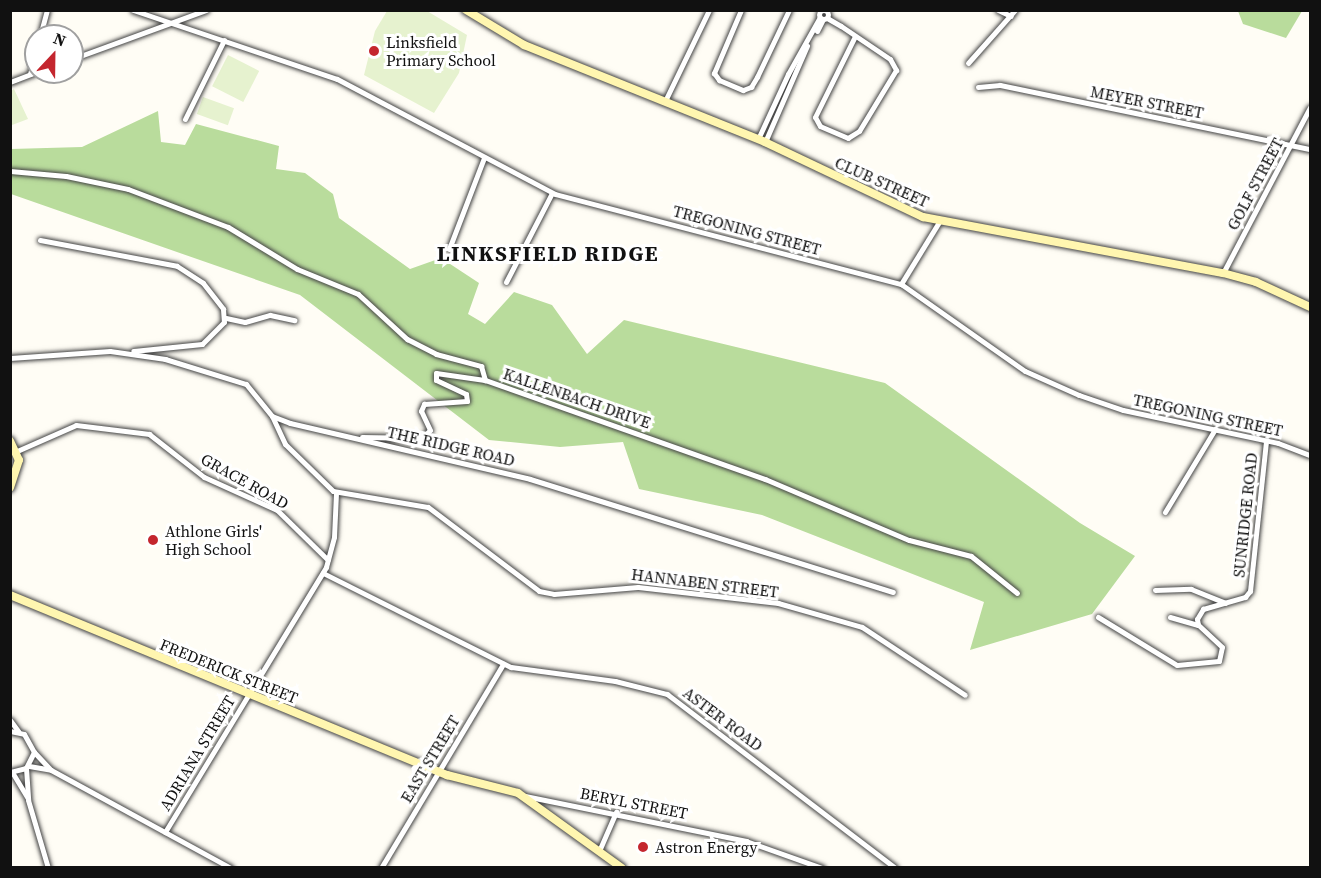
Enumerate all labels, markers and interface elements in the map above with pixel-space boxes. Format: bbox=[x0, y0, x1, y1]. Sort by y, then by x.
north arrow bbox=[24, 24, 84, 84]
text: N bbox=[50, 27, 70, 52]
place label: Linksfield Primary School bbox=[386, 32, 496, 70]
marker: Linksfield Primary School bbox=[367, 44, 381, 58]
street label: MEYER STREET bbox=[1089, 82, 1205, 122]
street label: GOLF STREET bbox=[1223, 135, 1287, 233]
street label: CLUB STREET bbox=[832, 153, 932, 211]
street label: TREGONING STREET bbox=[671, 201, 823, 259]
district label: LINKSFIELD RIDGE bbox=[437, 241, 659, 267]
street label: KALLENBACH DRIVE bbox=[501, 364, 653, 432]
street label: TREGONING STREET bbox=[1131, 390, 1285, 440]
street label: THE RIDGE ROAD bbox=[385, 422, 517, 470]
street label: GRACE ROAD bbox=[198, 449, 292, 513]
street label: SUNRIDGE ROAD bbox=[1229, 452, 1261, 578]
place label: Athlone Girls' High School bbox=[165, 521, 262, 559]
marker: Athlone Girls' High School bbox=[146, 533, 160, 547]
street label: HANNABEN STREET bbox=[630, 564, 780, 602]
street label: FREDERICK STREET bbox=[157, 635, 301, 707]
street label: ASTER ROAD bbox=[679, 683, 767, 755]
street label: ADRIANA STREET bbox=[155, 692, 239, 814]
street label: EAST STREET bbox=[396, 712, 464, 806]
street label: BERYL STREET bbox=[578, 783, 690, 823]
place label: Astron Energy bbox=[655, 837, 757, 857]
marker: Astron Energy bbox=[636, 840, 650, 854]

